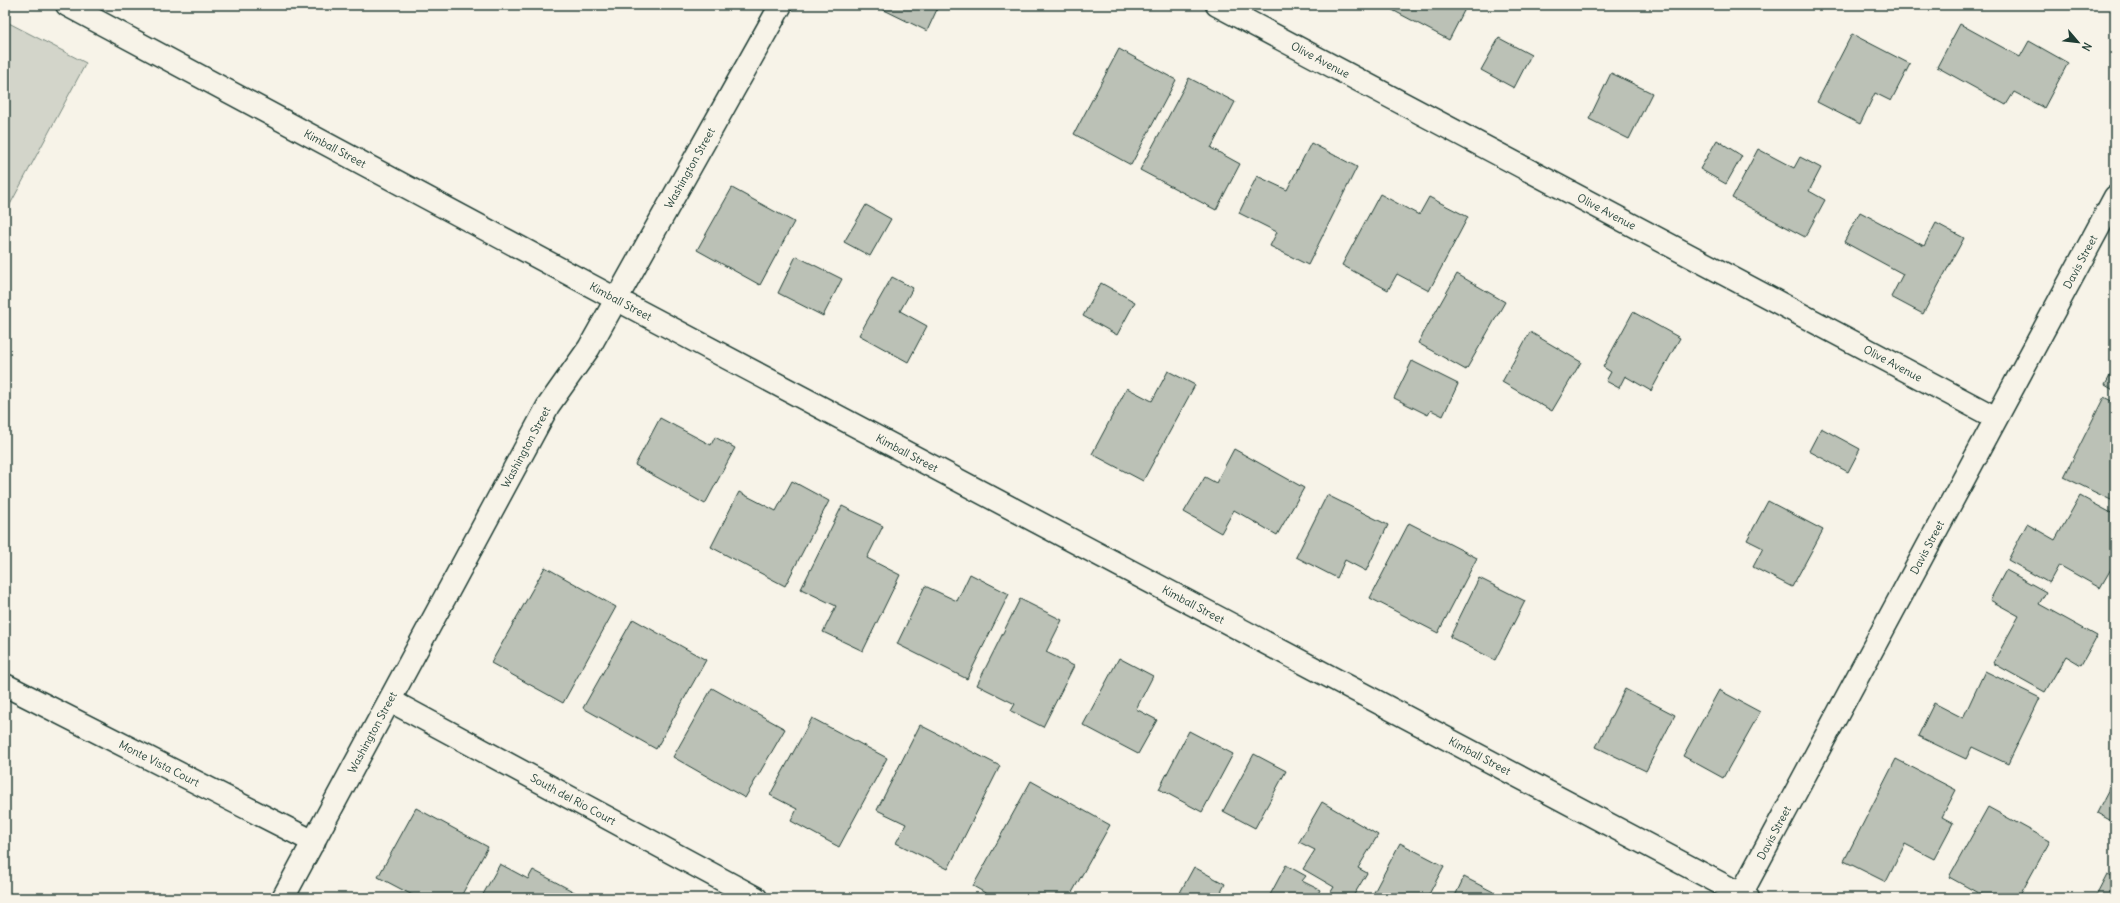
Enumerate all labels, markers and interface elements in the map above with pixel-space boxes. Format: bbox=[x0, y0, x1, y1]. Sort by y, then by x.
north arrow bbox=[2058, 22, 2098, 62]
street label: Olive Avenue bbox=[1289, 39, 1352, 81]
text: N bbox=[2079, 40, 2095, 53]
street label: Washington Street bbox=[661, 125, 718, 211]
street label: Kimball Street bbox=[302, 126, 369, 171]
street label: Olive Avenue bbox=[1575, 190, 1638, 233]
street label: Davis Street bbox=[2060, 232, 2101, 291]
street label: Kimball Street bbox=[587, 279, 654, 324]
street label: Olive Avenue bbox=[1861, 342, 1925, 385]
street label: Washington Street bbox=[498, 404, 554, 490]
street label: Kimball Street bbox=[874, 431, 941, 475]
street label: Davis Street bbox=[1907, 518, 1947, 577]
street label: Kimball Street bbox=[1160, 582, 1227, 627]
street label: Washington Street bbox=[345, 689, 400, 776]
street label: Kimball Street bbox=[1446, 734, 1513, 778]
street label: Monte Vista Court bbox=[117, 737, 202, 790]
street label: South del Rio Court bbox=[528, 771, 619, 828]
street label: Davis Street bbox=[1754, 803, 1794, 862]

